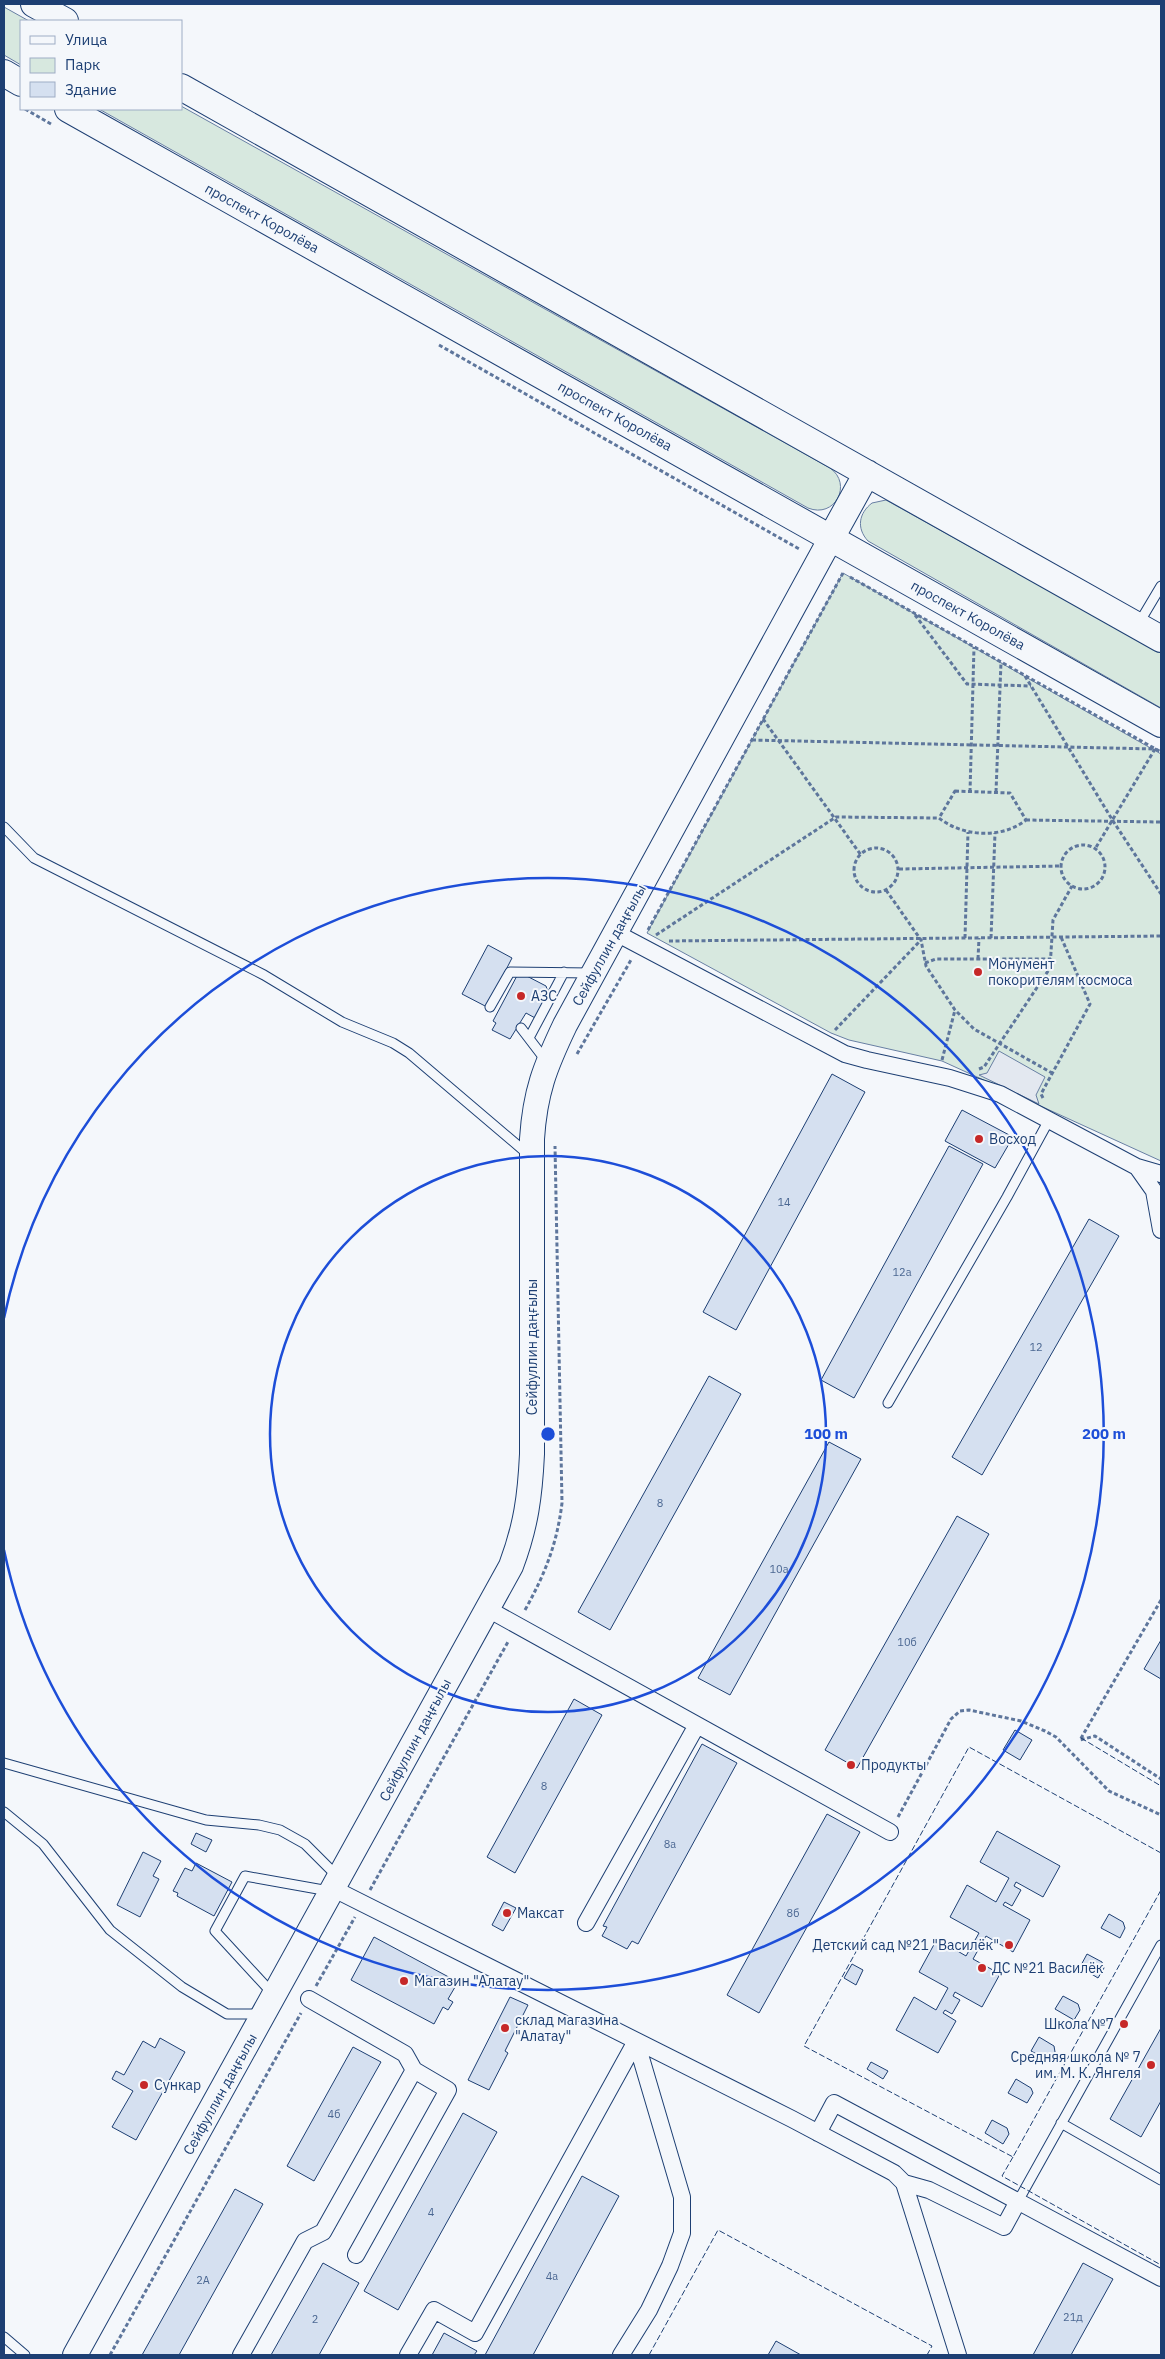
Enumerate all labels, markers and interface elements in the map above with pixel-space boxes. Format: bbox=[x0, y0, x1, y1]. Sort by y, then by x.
legend bbox=[20, 20, 182, 110]
text: Улица bbox=[65, 30, 107, 49]
text: Парк bbox=[65, 55, 100, 74]
text: Здание bbox=[65, 80, 117, 99]
street label: проспект Королёва bbox=[202, 179, 323, 257]
street label: проспект Королёва bbox=[555, 377, 676, 455]
street label: проспект Королёва bbox=[908, 576, 1029, 654]
street label: Сейфуллин даңғылы bbox=[568, 881, 650, 1009]
place label: Монумент покорителям космоса bbox=[988, 955, 1133, 989]
marker: Монумент покорителям космоса bbox=[972, 966, 984, 978]
place label: АЗС bbox=[531, 987, 557, 1005]
marker: АЗС bbox=[515, 990, 527, 1002]
place label: Восход bbox=[989, 1130, 1036, 1148]
marker: Восход bbox=[973, 1133, 985, 1145]
house number: 14 bbox=[777, 1195, 791, 1209]
house number: 12а bbox=[892, 1265, 912, 1279]
street label: Сейфуллин даңғылы bbox=[523, 1279, 541, 1415]
house number: 12 bbox=[1029, 1340, 1043, 1354]
text: 100 m bbox=[804, 1424, 848, 1443]
text: 200 m bbox=[1082, 1424, 1126, 1443]
centre of rings bbox=[539, 1425, 557, 1443]
house number: 8 bbox=[657, 1496, 663, 1510]
house number: 10а bbox=[769, 1562, 789, 1576]
house number: 10б bbox=[897, 1635, 917, 1649]
street label: Сейфуллин даңғылы bbox=[375, 1676, 455, 1804]
place label: Продукты bbox=[861, 1756, 926, 1774]
marker: Продукты bbox=[845, 1759, 857, 1771]
house number: 8 bbox=[541, 1779, 547, 1793]
house number: 8а bbox=[664, 1837, 676, 1851]
place label: Максат bbox=[517, 1904, 565, 1922]
house number: 8б bbox=[787, 1906, 799, 1920]
marker: Максат bbox=[501, 1907, 513, 1919]
place label: Детский сад №21 "Василёк" bbox=[813, 1936, 999, 1954]
marker: Детский сад №21 "Василёк" bbox=[1003, 1939, 1015, 1951]
place label: ДС №21 Василёк bbox=[992, 1959, 1104, 1977]
marker: ДС №21 Василёк bbox=[976, 1962, 988, 1974]
place label: Магазин "Алатау" bbox=[414, 1972, 529, 1990]
marker: Магазин "Алатау" bbox=[398, 1975, 410, 1987]
place label: склад магазина "Алатау" bbox=[515, 2011, 619, 2045]
place label: Школа №7 bbox=[1044, 2015, 1114, 2033]
marker: Школа №7 bbox=[1118, 2018, 1130, 2030]
marker: склад магазина "Алатау" bbox=[499, 2022, 511, 2034]
street label: Сейфуллин даңғылы bbox=[179, 2030, 261, 2158]
place label: Средняя школа № 7 им. М. К. Янгеля bbox=[1010, 2048, 1141, 2082]
marker: Средняя школа № 7 им. М. К. Янгеля bbox=[1145, 2059, 1157, 2071]
place label: Сункар bbox=[154, 2076, 201, 2094]
marker: Сункар bbox=[138, 2079, 150, 2091]
house number: 4б bbox=[328, 2107, 340, 2121]
house number: 4 bbox=[428, 2205, 435, 2219]
house number: 4а bbox=[546, 2269, 558, 2283]
house number: 2А bbox=[196, 2273, 210, 2287]
house number: 21д bbox=[1063, 2310, 1083, 2324]
house number: 2 bbox=[312, 2312, 318, 2326]

